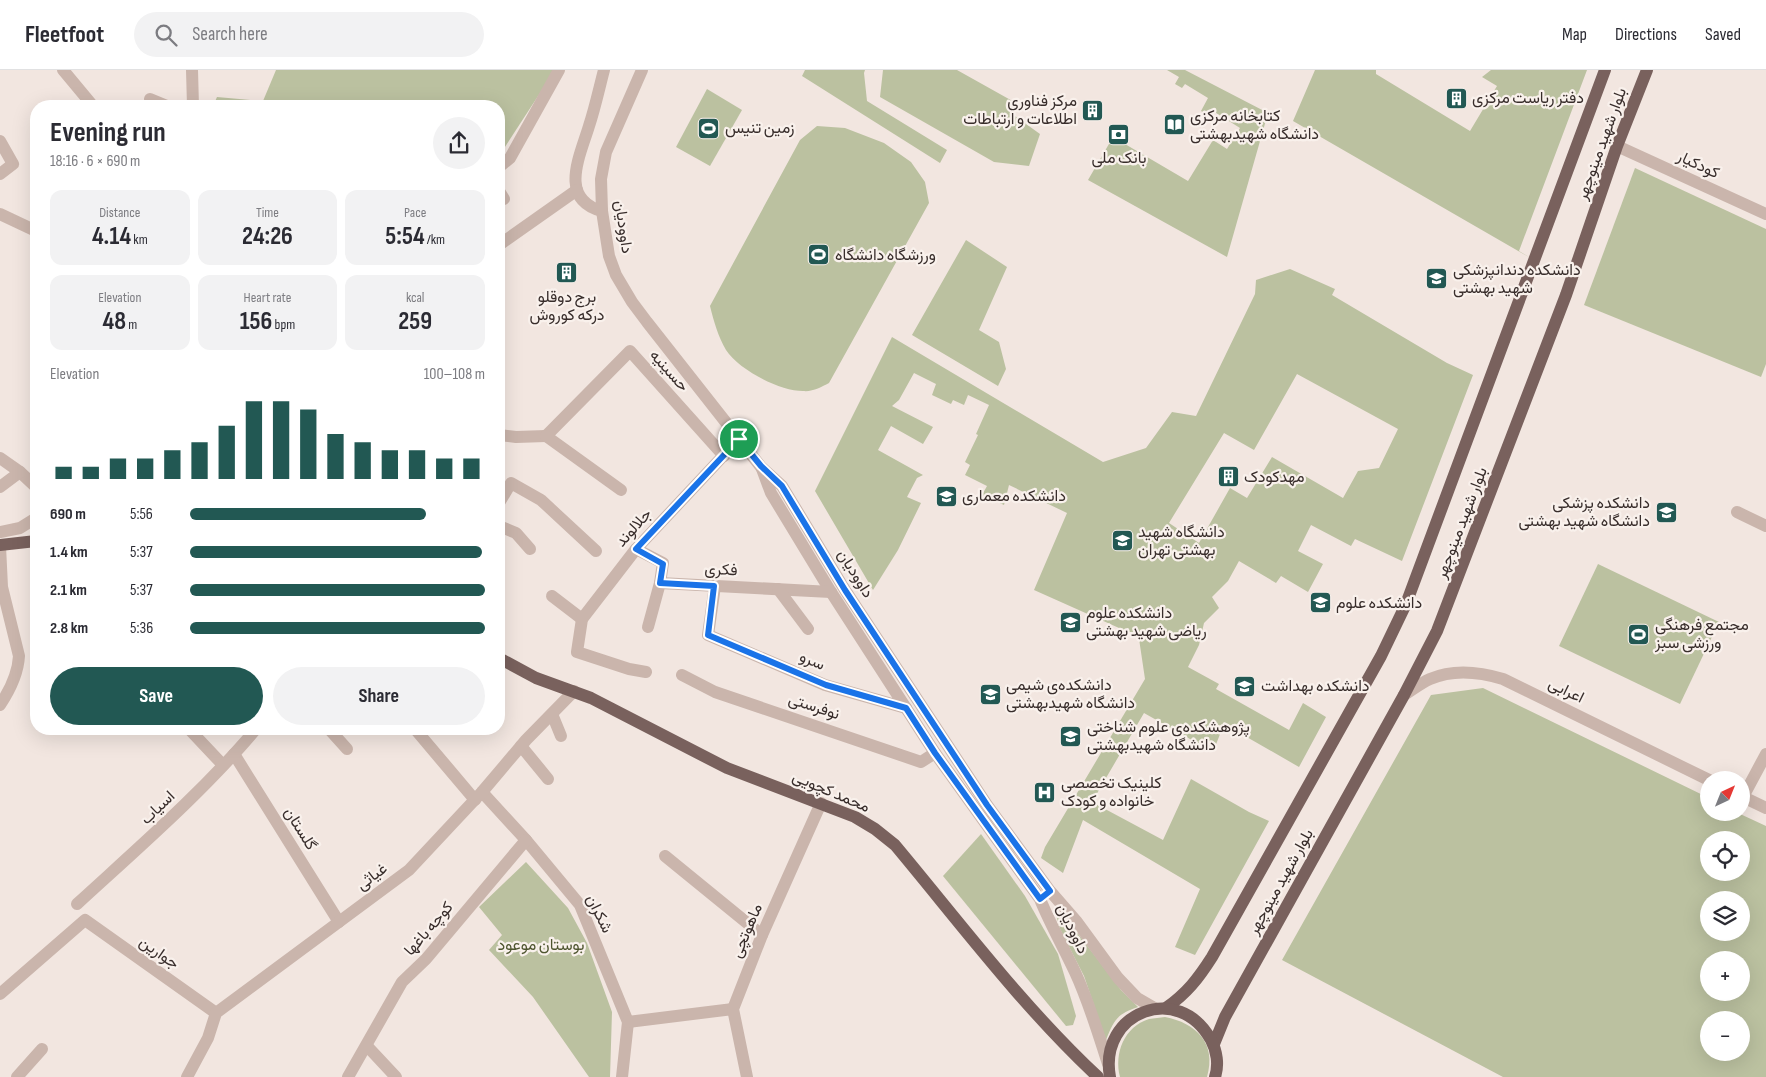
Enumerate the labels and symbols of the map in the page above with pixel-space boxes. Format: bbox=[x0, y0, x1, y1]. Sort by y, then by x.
street label: بلوار شهید مینوچهر bbox=[1573, 85, 1632, 204]
building icon: دفتر ریاست مرکزی bbox=[1444, 86, 1468, 110]
place label: دفتر ریاست مرکزی bbox=[1472, 89, 1584, 108]
place label: مرکز فناوری اطلاعات و ارتباطات bbox=[963, 92, 1077, 129]
building icon: مرکز فناوری اطلاعات و ارتباطات bbox=[1081, 98, 1105, 122]
place label: کتابخانه مرکزی دانشگاه شهیدبهشتی bbox=[1190, 107, 1319, 144]
library icon: کتابخانه مرکزی دانشگاه شهیدبهشتی bbox=[1162, 113, 1186, 137]
sports icon: زمین تنیس bbox=[697, 116, 721, 140]
place label: زمین تنیس bbox=[725, 119, 794, 138]
bank icon: بانک ملی bbox=[1107, 122, 1131, 146]
street label: کودکیار bbox=[1673, 147, 1722, 183]
place label: بانک ملی bbox=[1091, 149, 1147, 168]
street label: داوودیان bbox=[610, 199, 636, 255]
sports icon: ورزشگاه دانشگاه bbox=[807, 243, 831, 267]
place label: ورزشگاه دانشگاه bbox=[835, 246, 936, 265]
building icon: برج دوقلو درکه کوروش bbox=[555, 261, 579, 285]
place label: دانشکده دندانپزشکی شهید بهشتی bbox=[1453, 261, 1581, 298]
school or university icon: دانشکده دندانپزشکی شهید بهشتی bbox=[1425, 267, 1449, 291]
place label: برج دوقلو درکه کوروش bbox=[529, 288, 605, 325]
street label: حسینیه bbox=[645, 346, 693, 396]
pin bbox=[718, 418, 760, 460]
building icon: مهدکودک bbox=[1216, 465, 1240, 489]
street label: بلوار شهید مینوچهر bbox=[1432, 465, 1493, 583]
place label: مهدکودک bbox=[1244, 468, 1305, 487]
school or university icon: دانشکده معماری bbox=[934, 484, 958, 508]
place label: دانشکده معماری bbox=[962, 487, 1066, 506]
place label: دانشکده پزشکی دانشگاه شهید بهشتی bbox=[1518, 494, 1650, 531]
school or university icon: دانشکده پزشکی دانشگاه شهید بهشتی bbox=[1654, 500, 1678, 524]
street label: جلالوند bbox=[612, 505, 656, 551]
place label: دانشگاه شهید بهشتی تهران bbox=[1138, 523, 1225, 560]
school or university icon: دانشگاه شهید بهشتی تهران bbox=[1110, 529, 1134, 553]
street label: داوودیان bbox=[833, 546, 877, 602]
street label: فکری bbox=[704, 560, 738, 580]
school or university icon: دانشکده علوم bbox=[1308, 591, 1332, 615]
place label: دانشکده علوم bbox=[1336, 594, 1422, 613]
place label: دانشکده علوم ریاضی شهید بهشتی bbox=[1086, 604, 1207, 641]
school or university icon: دانشکده علوم ریاضی شهید بهشتی bbox=[1058, 610, 1082, 634]
place label: مجتمع فرهنگی ورزشی سبز bbox=[1654, 616, 1749, 653]
sports icon: مجتمع فرهنگی ورزشی سبز bbox=[1627, 622, 1651, 646]
street label: سرو bbox=[796, 647, 828, 675]
school or university icon: دانشکده بهداشت bbox=[1233, 674, 1257, 698]
street label: اعرابی bbox=[1545, 674, 1587, 708]
place label: دانشکده‌ی شیمی دانشگاه شهیدبهشتی bbox=[1006, 676, 1135, 713]
place label: دانشکده بهداشت bbox=[1261, 677, 1370, 696]
school or university icon: دانشکده‌ی شیمی دانشگاه شهیدبهشتی bbox=[978, 682, 1002, 706]
street label: نوفرستی bbox=[786, 690, 842, 724]
place label: پژوهشکده‌ی علوم شناختی دانشگاه شهیدبهشتی bbox=[1087, 718, 1250, 755]
school or university icon: پژوهشکده‌ی علوم شناختی دانشگاه شهیدبهشتی bbox=[1059, 724, 1083, 748]
street label: محمد کچویی bbox=[789, 767, 873, 818]
north arrow bbox=[1700, 771, 1750, 821]
place label: کلینیک تخصصی خانواده و کودک bbox=[1061, 774, 1162, 811]
hospital icon: کلینیک تخصصی خانواده و کودک bbox=[1033, 780, 1057, 804]
street label: اسیاب bbox=[137, 787, 179, 829]
street label: گلستان bbox=[280, 804, 320, 854]
street label: بلوار شهید مینوچهر bbox=[1244, 826, 1319, 939]
street label: غیاثی bbox=[353, 859, 391, 895]
street label: شکران bbox=[582, 892, 616, 936]
street label: کوچه باغها bbox=[400, 898, 458, 960]
street label: ماهوتچی bbox=[727, 901, 768, 961]
street label: داوودیان bbox=[1052, 901, 1092, 957]
street label: جوارین bbox=[135, 933, 183, 974]
park label: بوستان موعود bbox=[498, 936, 584, 955]

